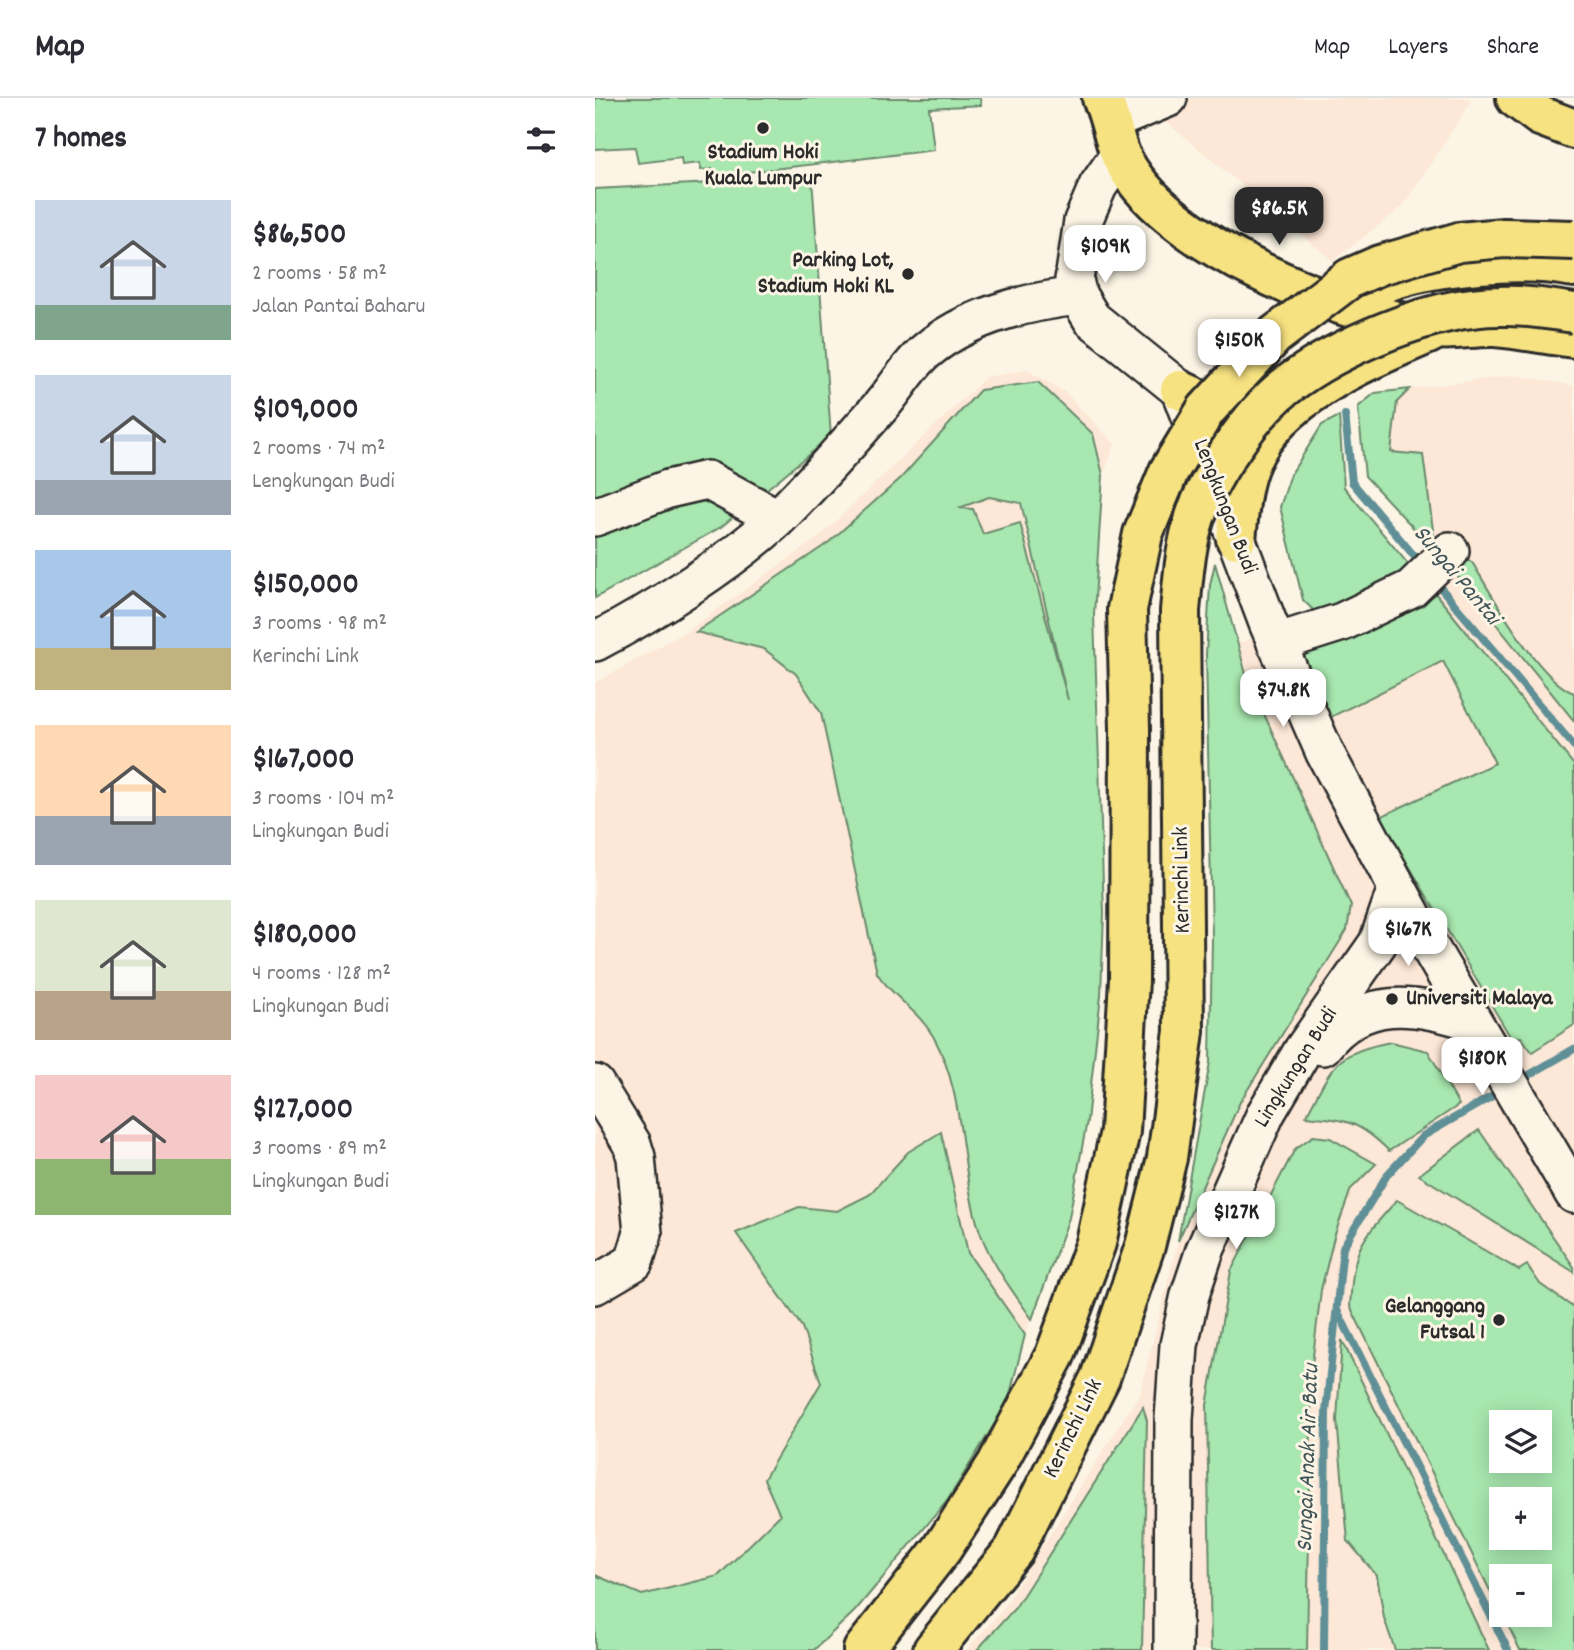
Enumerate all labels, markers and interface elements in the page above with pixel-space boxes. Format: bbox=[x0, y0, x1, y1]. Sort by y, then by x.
text: Map bbox=[35, 25, 85, 72]
text: Map bbox=[1314, 31, 1350, 65]
text: Layers bbox=[1388, 31, 1449, 65]
text: Share bbox=[1487, 31, 1539, 65]
text: 7 homes bbox=[35, 119, 127, 162]
marker: Stadium Hoki Kuala Lumpur bbox=[755, 120, 771, 136]
icon: filters bbox=[522, 121, 560, 159]
place label: Stadium Hoki Kuala Lumpur bbox=[704, 137, 822, 196]
pin: $86.5K bbox=[1222, 188, 1336, 247]
text: $86.5K bbox=[1250, 193, 1308, 226]
text: $86,500 bbox=[252, 215, 346, 258]
pin: $109K bbox=[1056, 226, 1154, 285]
icon: home bbox=[91, 228, 175, 312]
text: $109K bbox=[1080, 231, 1130, 264]
place label: Parking Lot, Stadium Hoki KL bbox=[758, 245, 895, 304]
text: 2 rooms · 58 m² bbox=[252, 258, 387, 291]
marker: Parking Lot, Stadium Hoki KL bbox=[900, 266, 916, 282]
text: Jalan Pantai Baharu bbox=[252, 291, 425, 324]
pin: $150K bbox=[1190, 320, 1288, 379]
text: $150K bbox=[1214, 325, 1264, 358]
text: $109,000 bbox=[252, 390, 359, 433]
icon: home bbox=[91, 403, 175, 487]
text: 2 rooms · 74 m² bbox=[252, 433, 385, 466]
street label: Lengkungan Budi bbox=[1183, 434, 1265, 580]
text: Lengkungan Budi bbox=[252, 466, 395, 499]
water label: Sungai Pantai bbox=[1404, 519, 1510, 636]
text: $150,000 bbox=[252, 565, 359, 608]
icon: home bbox=[91, 578, 175, 662]
text: 3 rooms · 98 m² bbox=[252, 608, 387, 641]
text: Kerinchi Link bbox=[252, 641, 359, 674]
pin: $74.8K bbox=[1226, 670, 1340, 729]
text: $74.8K bbox=[1256, 675, 1310, 708]
text: $167,000 bbox=[252, 740, 355, 783]
icon: home bbox=[91, 753, 175, 837]
text: 3 rooms · 104 m² bbox=[252, 783, 394, 816]
text: Lingkungan Budi bbox=[252, 816, 389, 849]
street label: Kerinchi Link bbox=[1166, 826, 1200, 934]
pin: $167K bbox=[1359, 908, 1457, 968]
text: $167K bbox=[1384, 914, 1432, 947]
text: $180,000 bbox=[252, 915, 357, 958]
icon: home bbox=[91, 928, 175, 1012]
text: 4 rooms · 128 m² bbox=[252, 958, 391, 991]
place label: Universiti Malaya bbox=[1406, 983, 1554, 1016]
text: Lingkungan Budi bbox=[252, 991, 389, 1024]
marker: Universiti Malaya bbox=[1384, 991, 1400, 1007]
street label: Lingkungan Budi bbox=[1247, 1001, 1347, 1135]
pin: $180K bbox=[1433, 1038, 1531, 1097]
text: $180K bbox=[1457, 1043, 1507, 1076]
text: $127,000 bbox=[252, 1090, 353, 1133]
icon: home bbox=[91, 1103, 175, 1187]
text: 3 rooms · 89 m² bbox=[252, 1133, 387, 1166]
text: Lingkungan Budi bbox=[252, 1166, 389, 1199]
pin: $127K bbox=[1187, 1192, 1285, 1251]
text: $127K bbox=[1213, 1197, 1259, 1230]
place label: Gelanggang Futsal 1 bbox=[1385, 1291, 1485, 1350]
marker: Gelanggang Futsal 1 bbox=[1491, 1312, 1507, 1328]
water label: Sungai Anak Air Batu bbox=[1289, 1362, 1329, 1553]
street label: Kerinchi Link bbox=[1036, 1374, 1112, 1484]
map controls bbox=[1489, 1410, 1552, 1627]
button: layers bbox=[1489, 1410, 1552, 1473]
button: + bbox=[1489, 1487, 1552, 1550]
button: − bbox=[1489, 1564, 1552, 1627]

